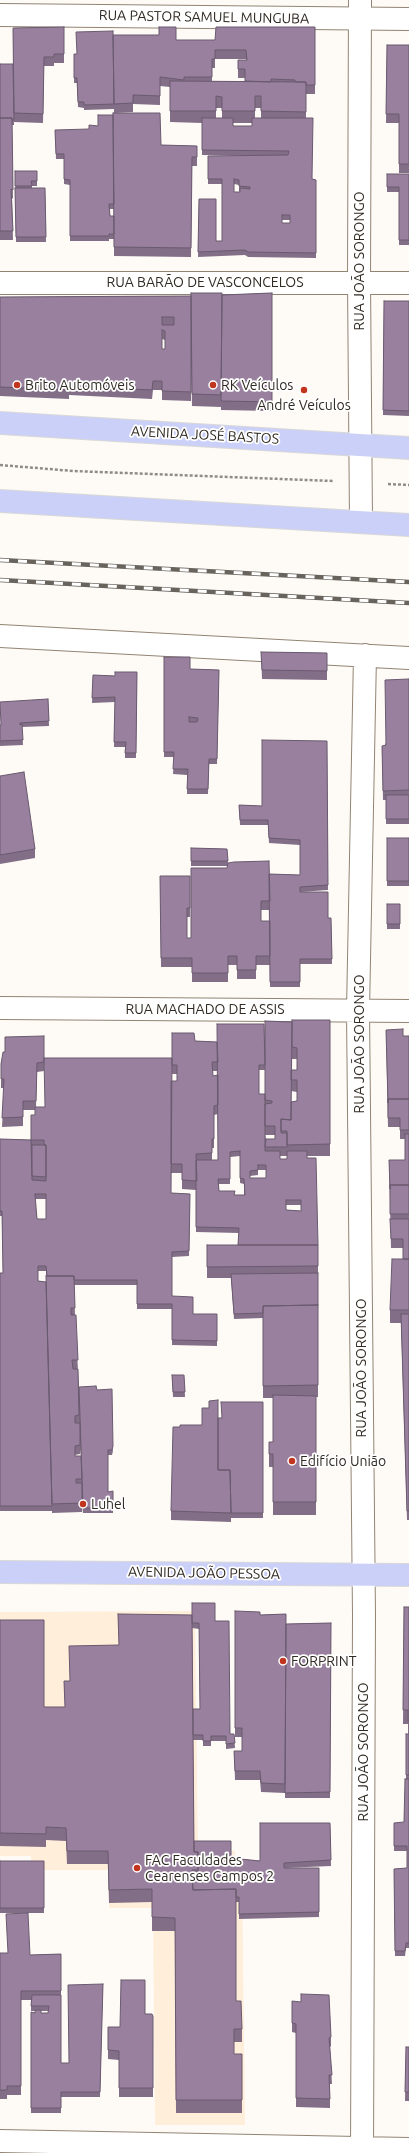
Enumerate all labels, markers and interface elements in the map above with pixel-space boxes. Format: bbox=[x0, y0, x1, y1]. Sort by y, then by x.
street label: RUA PASTOR SAMUEL MUNGUBA bbox=[99, 7, 309, 27]
street label: RUA JOÃO SORONGO bbox=[351, 191, 367, 331]
street label: RUA BARÃO DE VASCONCELOS bbox=[106, 274, 304, 290]
place label: Brito Automóveis bbox=[25, 377, 134, 393]
place label: RK Veículos bbox=[221, 377, 293, 393]
marker: Brito Automóveis bbox=[12, 380, 22, 390]
marker: RK Veículos bbox=[208, 380, 218, 390]
marker: André Veículos bbox=[299, 385, 309, 395]
place label: André Veículos bbox=[257, 397, 351, 413]
street label: AVENIDA JOSÉ BASTOS bbox=[131, 423, 279, 447]
street label: RUA JOÃO SORONGO bbox=[351, 974, 367, 1114]
street label: RUA MACHADO DE ASSIS bbox=[126, 1001, 284, 1017]
street label: RUA JOÃO SORONGO bbox=[353, 1298, 369, 1438]
place label: Edifício União bbox=[300, 1453, 386, 1469]
marker: Edifício União bbox=[287, 1456, 297, 1466]
place label: Luhel bbox=[91, 1496, 126, 1512]
marker: Luhel bbox=[78, 1499, 88, 1509]
street label: AVENIDA JOÃO PESSOA bbox=[128, 1563, 280, 1583]
place label: FORPRINT bbox=[291, 1653, 356, 1669]
marker: FORPRINT bbox=[278, 1656, 288, 1666]
street label: RUA JOÃO SORONGO bbox=[355, 1682, 371, 1822]
place label: FAC Faculdades Cearenses Campos 2 bbox=[145, 1852, 274, 1884]
marker: FAC Faculdades Cearenses Campos 2 bbox=[132, 1863, 142, 1873]

